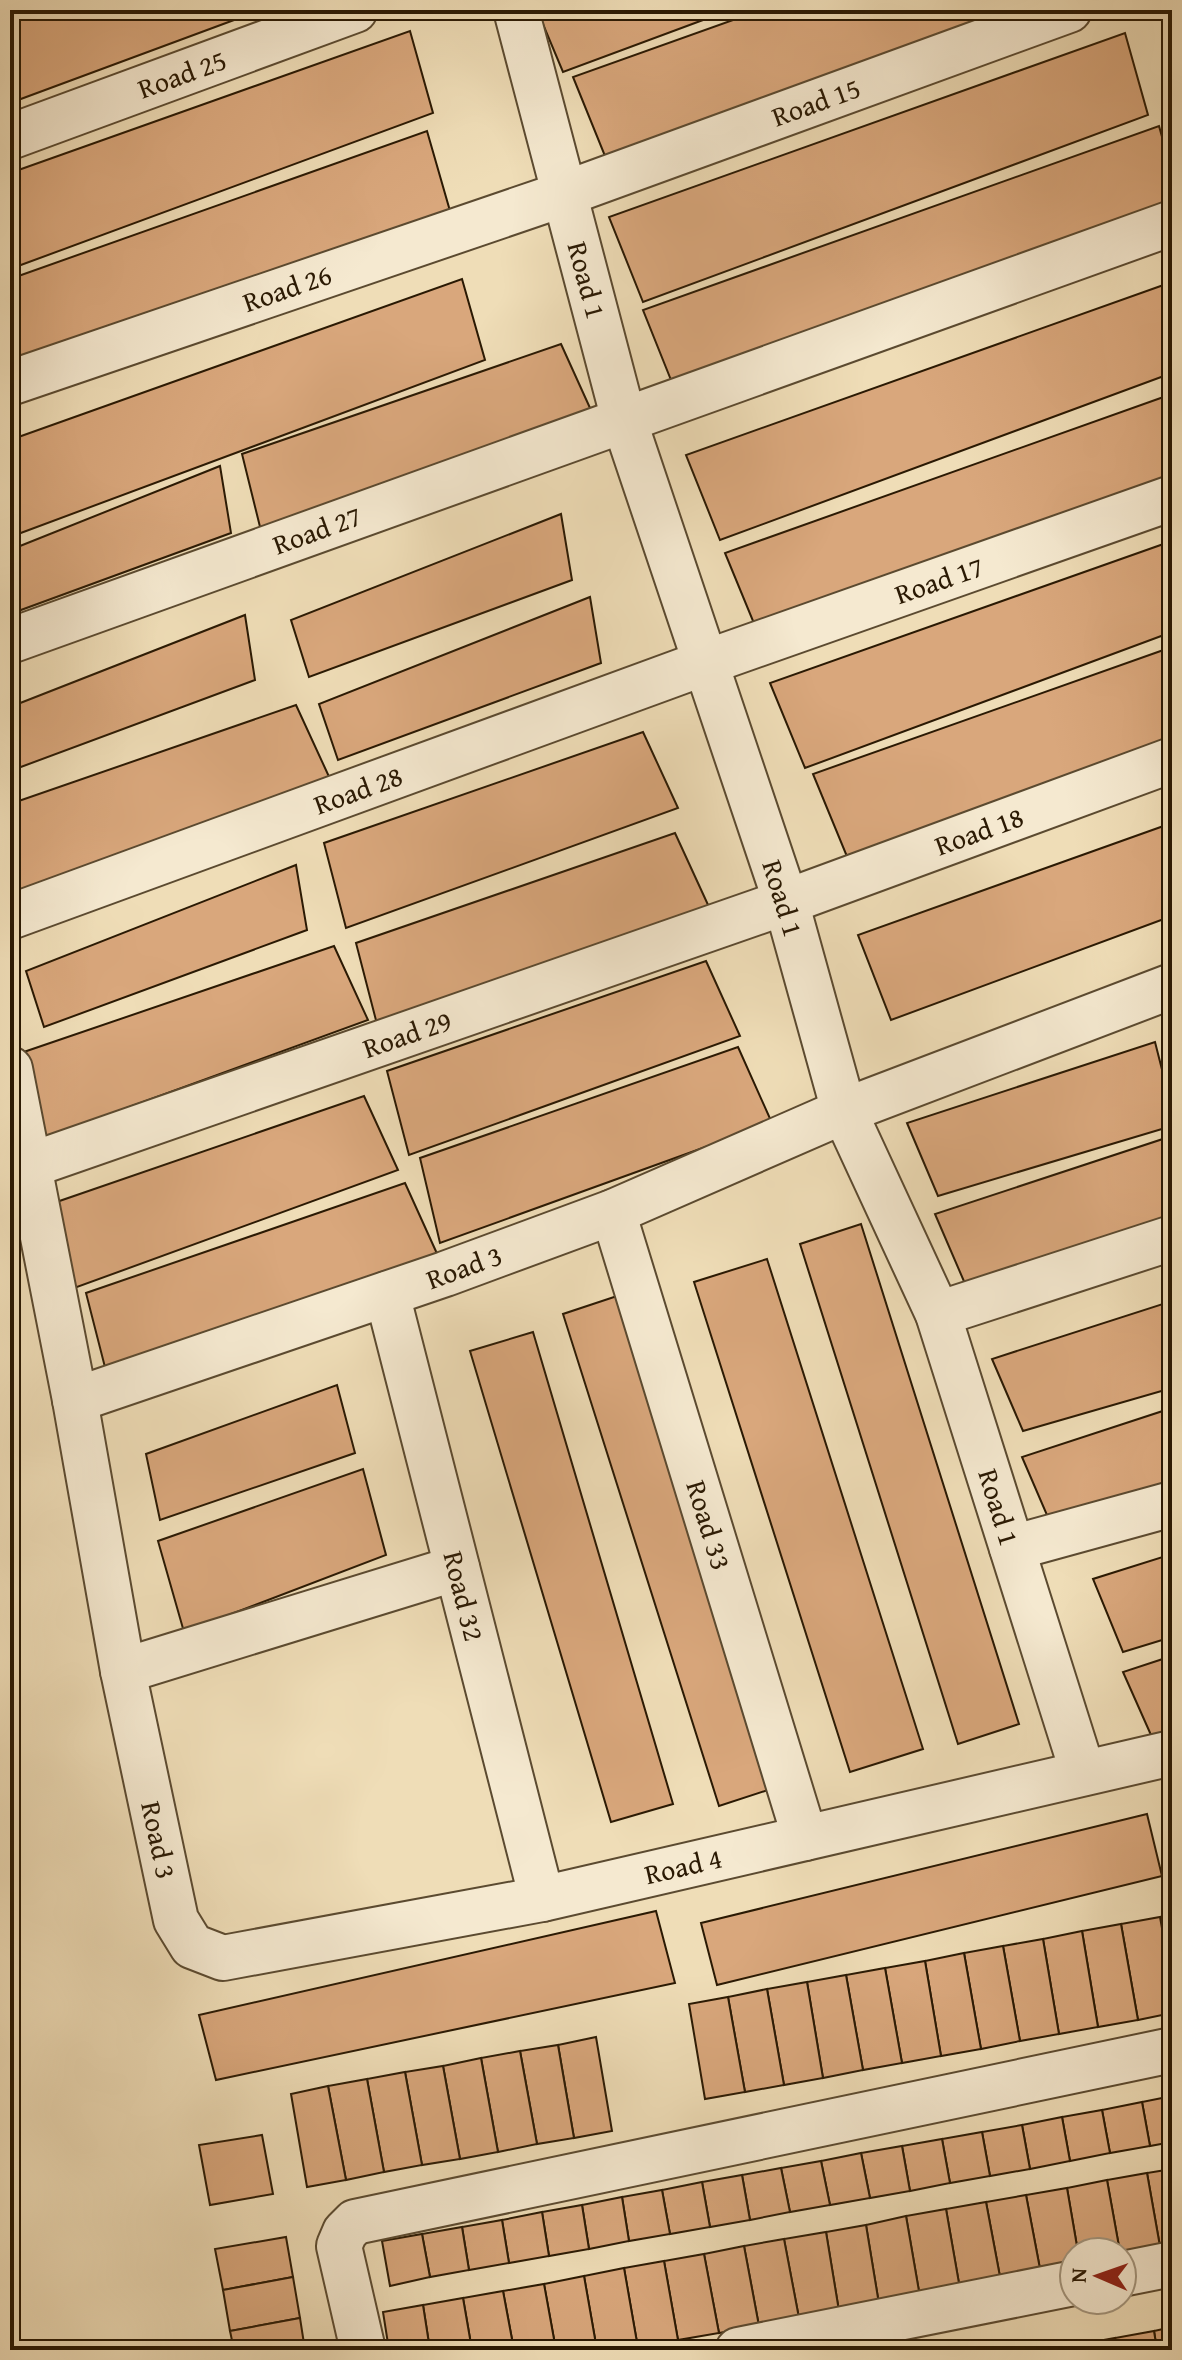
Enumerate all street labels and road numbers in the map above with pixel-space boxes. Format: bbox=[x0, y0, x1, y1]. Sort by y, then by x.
street label: Road 25 bbox=[132, 39, 232, 108]
street label: Road 15 bbox=[766, 67, 866, 136]
street label: Road 1 bbox=[558, 237, 617, 323]
street label: Road 26 bbox=[237, 253, 337, 322]
street label: Road 27 bbox=[267, 495, 367, 564]
street label: Road 17 bbox=[889, 545, 989, 614]
street label: Road 28 bbox=[308, 755, 408, 824]
street label: Road 18 bbox=[929, 796, 1029, 865]
street label: Road 1 bbox=[752, 854, 815, 941]
street label: Road 29 bbox=[357, 999, 457, 1068]
street label: Road 3 bbox=[420, 1234, 508, 1299]
street label: Road 1 bbox=[968, 1463, 1031, 1550]
street label: Road 33 bbox=[676, 1475, 742, 1575]
street label: Road 32 bbox=[433, 1546, 495, 1645]
street label: Road 3 bbox=[131, 1797, 188, 1882]
street label: Road 4 bbox=[640, 1837, 726, 1894]

